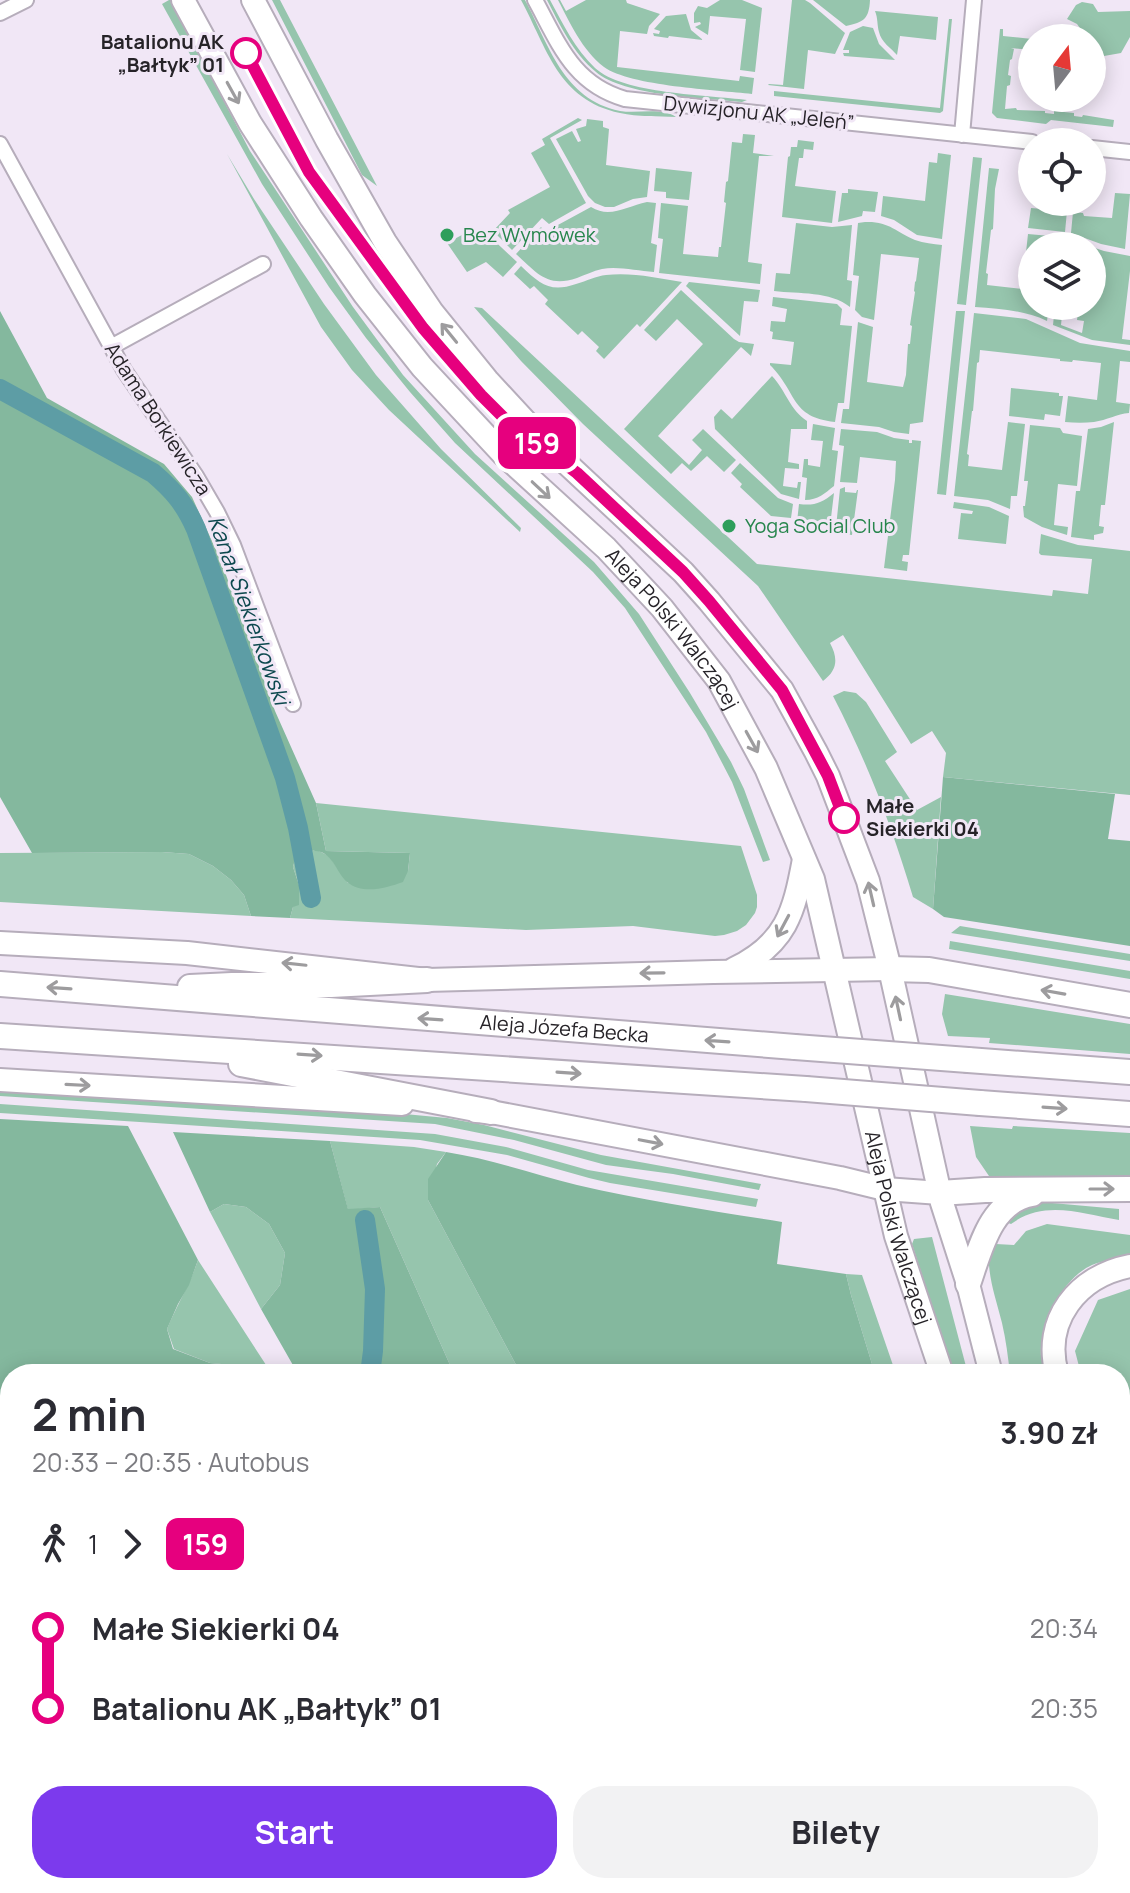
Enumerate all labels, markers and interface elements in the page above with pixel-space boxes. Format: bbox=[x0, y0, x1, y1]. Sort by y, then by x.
north arrow bbox=[1018, 24, 1106, 112]
map controls bbox=[1018, 24, 1106, 320]
place label: Batalionu AK „Bałtyk” 01 bbox=[101, 28, 224, 78]
marker: Batalionu AK „Bałtyk” 01 bbox=[231, 38, 261, 68]
one-way arrow bbox=[226, 81, 242, 104]
street label: Dywizjonu AK „Jeleń” bbox=[662, 89, 856, 136]
button: locate bbox=[1018, 128, 1106, 216]
place label: Bez Wymówek bbox=[463, 221, 597, 248]
marker: Bez Wymówek bbox=[438, 226, 456, 244]
button: layers bbox=[1018, 232, 1106, 320]
one-way arrow bbox=[440, 323, 458, 344]
street label: Adama Borkiewicza bbox=[99, 337, 218, 500]
line badge: 159 bbox=[491, 417, 583, 469]
text: 159 bbox=[514, 424, 560, 462]
one-way arrow bbox=[531, 480, 551, 499]
water label: Kanał Siekierkowski bbox=[201, 511, 298, 711]
place label: Yoga Social Club bbox=[745, 512, 896, 539]
marker: Yoga Social Club bbox=[720, 517, 738, 535]
street label: Aleja Polski Walczącej bbox=[600, 542, 746, 714]
one-way arrow bbox=[745, 729, 760, 753]
place label: Małe Siekierki 04 bbox=[866, 792, 979, 842]
marker: Małe Siekierki 04 bbox=[829, 803, 859, 833]
one-way arrow bbox=[863, 881, 878, 907]
one-way arrow bbox=[775, 914, 791, 938]
one-way arrow bbox=[281, 956, 308, 971]
one-way arrow bbox=[639, 966, 666, 981]
one-way arrow bbox=[46, 980, 73, 995]
one-way arrow bbox=[1041, 984, 1066, 999]
one-way arrow bbox=[890, 995, 905, 1021]
street label: Aleja Józefa Becka bbox=[479, 1008, 650, 1048]
one-way arrow bbox=[417, 1011, 444, 1026]
one-way arrow bbox=[704, 1033, 731, 1048]
one-way arrow bbox=[296, 1048, 323, 1063]
one-way arrow bbox=[555, 1066, 582, 1081]
one-way arrow bbox=[64, 1077, 91, 1092]
one-way arrow bbox=[1041, 1101, 1068, 1116]
street label: Aleja Polski Walczącej bbox=[859, 1128, 938, 1328]
one-way arrow bbox=[637, 1136, 663, 1151]
one-way arrow bbox=[1088, 1182, 1115, 1197]
text: 2 min bbox=[32, 1384, 146, 1444]
text: 3.90 zł bbox=[1000, 1412, 1098, 1453]
text: 20:33 – 20:35 · Autobus bbox=[32, 1444, 309, 1480]
icon: walk bbox=[32, 1522, 76, 1566]
icon: forward bbox=[110, 1522, 154, 1566]
text: 159 bbox=[182, 1525, 228, 1563]
text: 1 bbox=[88, 1526, 98, 1562]
text: Małe Siekierki 04 bbox=[92, 1608, 340, 1649]
text: 20:34 bbox=[1030, 1610, 1098, 1646]
text: Batalionu AK „Bałtyk” 01 bbox=[92, 1688, 442, 1729]
text: 20:35 bbox=[1030, 1690, 1098, 1726]
button: Start bbox=[32, 1786, 557, 1878]
button: Bilety bbox=[573, 1786, 1098, 1878]

